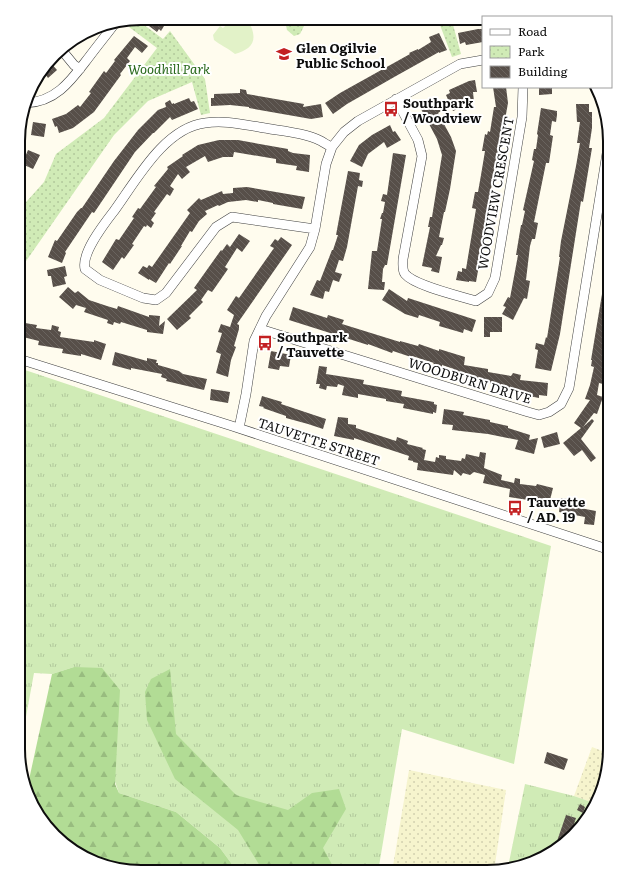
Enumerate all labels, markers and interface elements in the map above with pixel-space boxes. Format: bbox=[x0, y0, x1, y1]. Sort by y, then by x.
legend bbox=[482, 16, 612, 88]
text: Road bbox=[518, 22, 548, 40]
place label: Glen Ogilvie Public School bbox=[296, 38, 386, 72]
text: Park bbox=[518, 42, 545, 60]
school or university icon: Glen Ogilvie Public School bbox=[275, 45, 293, 63]
park label: Woodhill Park bbox=[128, 59, 211, 78]
text: Building bbox=[518, 62, 568, 80]
place label: Southpark / Woodview bbox=[403, 93, 482, 127]
bus stop icon: Southpark / Woodview bbox=[382, 100, 400, 118]
street label: WOODVIEW CRESCENT bbox=[472, 114, 518, 271]
place label: Southpark / Tauvette bbox=[277, 327, 348, 361]
bus stop icon: Southpark / Tauvette bbox=[256, 334, 274, 352]
street label: WOODBURN DRIVE bbox=[406, 352, 534, 408]
street label: TAUVETTE STREET bbox=[255, 412, 383, 470]
place label: Tauvette / AD. 19 bbox=[527, 492, 585, 526]
bus stop icon: Tauvette / AD. 19 bbox=[506, 499, 524, 517]

